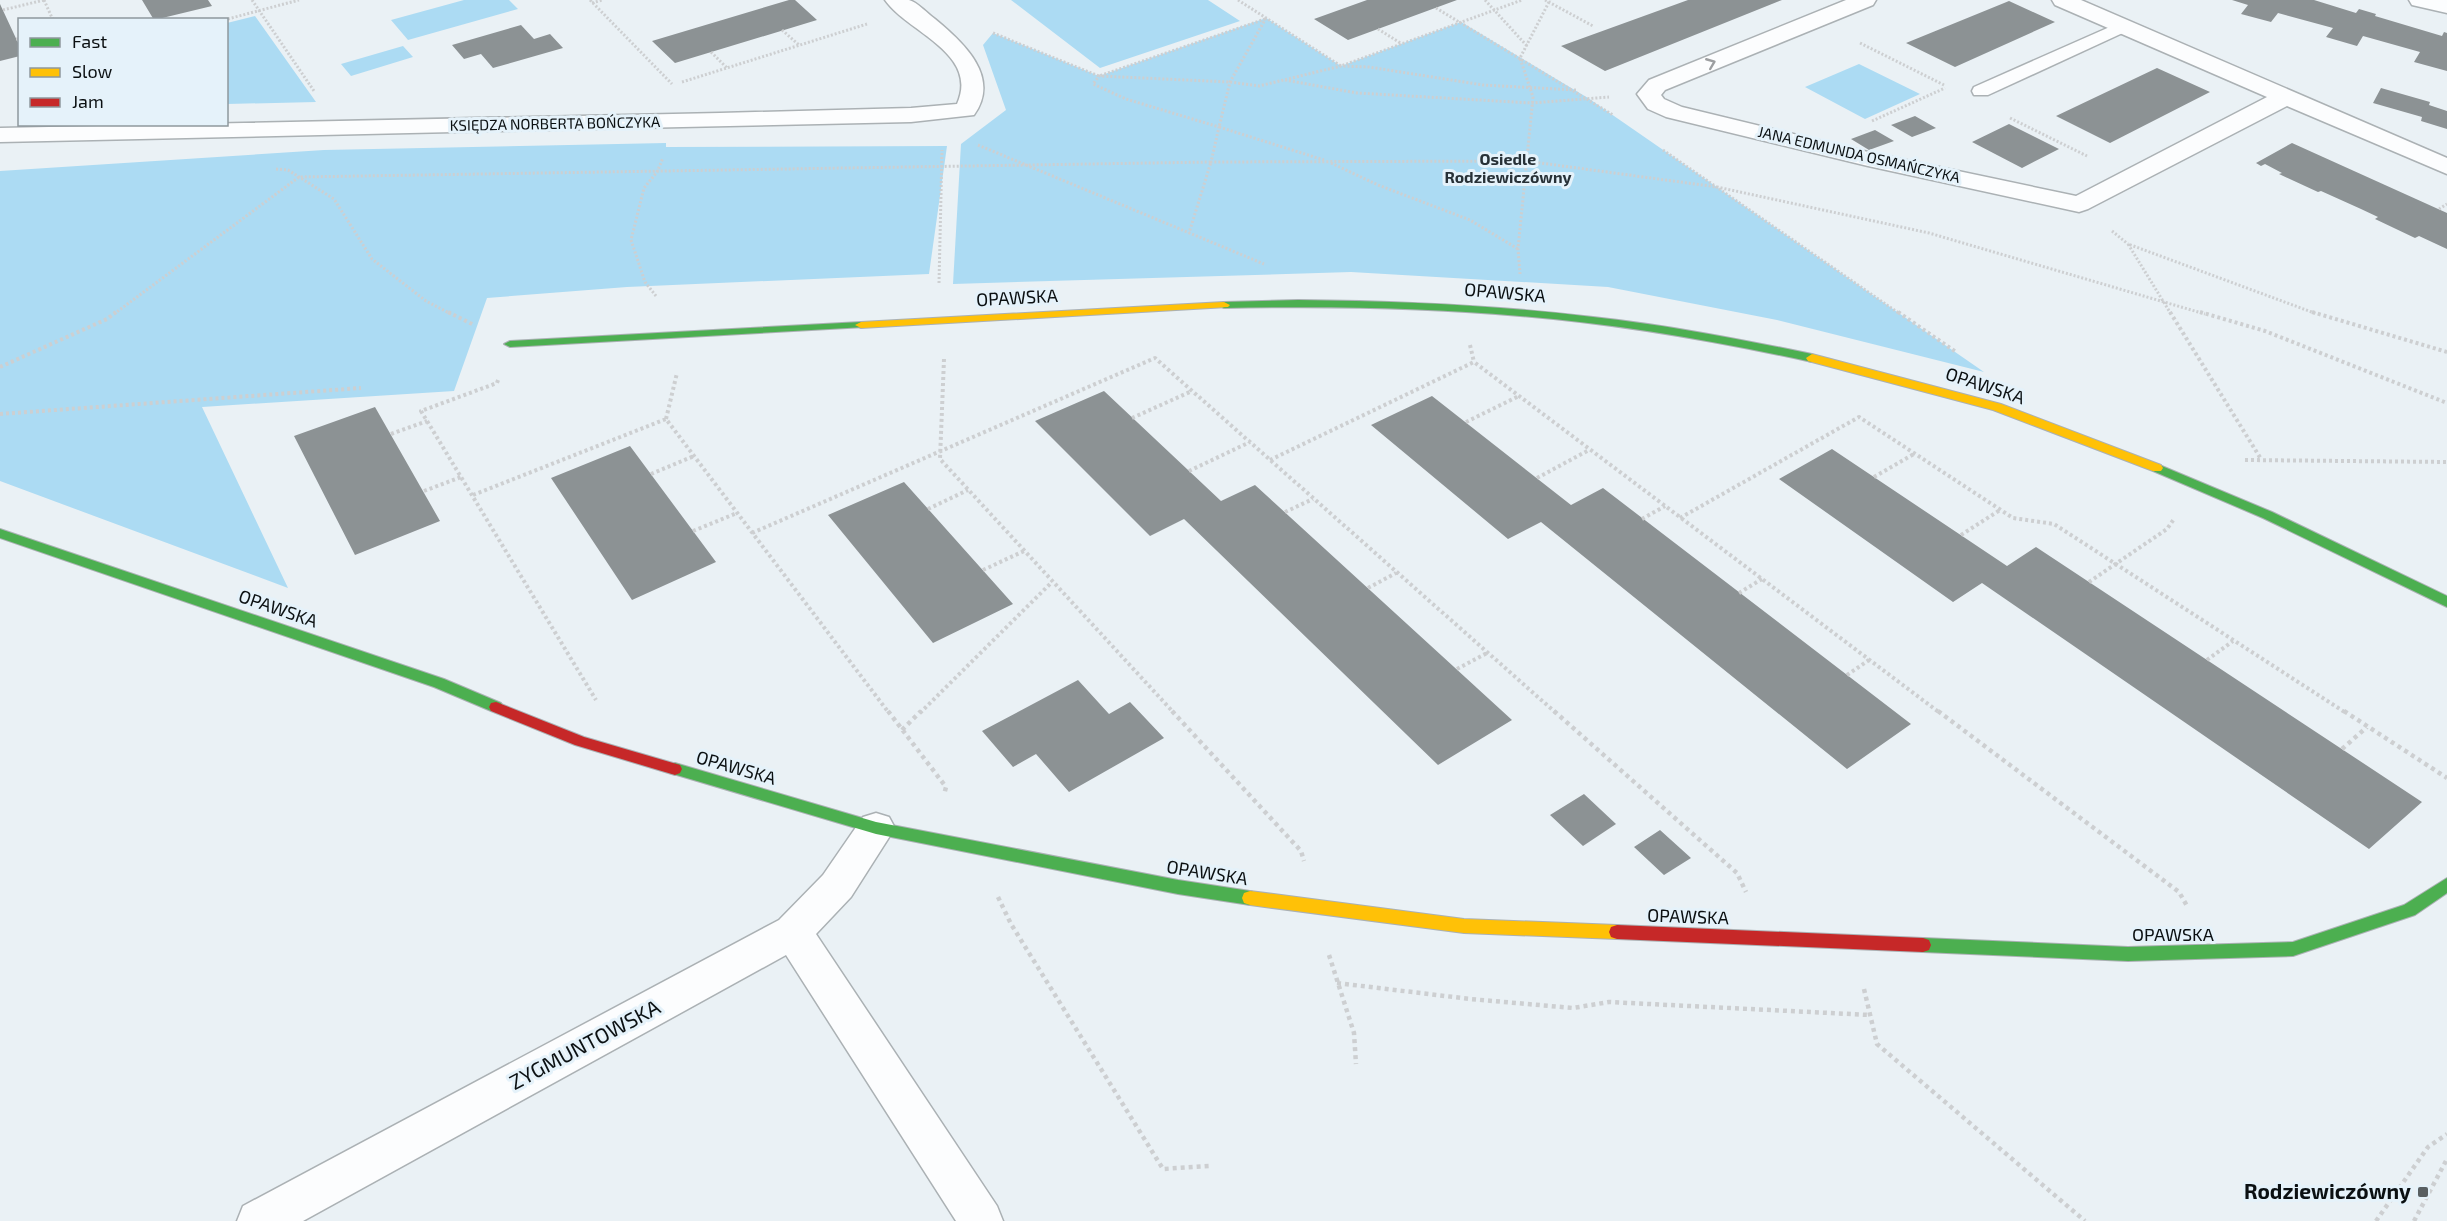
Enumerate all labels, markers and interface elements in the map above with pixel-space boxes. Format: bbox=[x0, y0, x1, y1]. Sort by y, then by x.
legend bbox=[18, 18, 228, 126]
text: Fast bbox=[72, 30, 107, 52]
one-way arrow bbox=[1704, 58, 1715, 70]
text: Slow bbox=[72, 60, 113, 82]
text: Jam bbox=[72, 90, 104, 112]
street label: KSIĘDZA NORBERTA BOŃCZYKA bbox=[449, 112, 661, 134]
street label: JANA EDMUNDA OSMAŃCZYKA bbox=[1756, 122, 1963, 186]
district label: Osiedle Rodziewiczówny bbox=[1444, 149, 1572, 187]
street label: OPAWSKA bbox=[1463, 277, 1548, 307]
street label: OPAWSKA bbox=[976, 284, 1059, 310]
street label: OPAWSKA bbox=[1943, 362, 2028, 408]
street label: OPAWSKA bbox=[236, 584, 321, 632]
street label: OPAWSKA bbox=[694, 745, 779, 789]
street label: OPAWSKA bbox=[1165, 855, 1250, 889]
street label: OPAWSKA bbox=[1647, 904, 1730, 928]
street label: OPAWSKA bbox=[2132, 923, 2215, 945]
street label: ZYGMUNTOWSKA bbox=[505, 993, 664, 1094]
place label: Rodziewiczówny bbox=[2244, 1178, 2411, 1204]
marker: Rodziewiczówny bbox=[2416, 1185, 2430, 1199]

